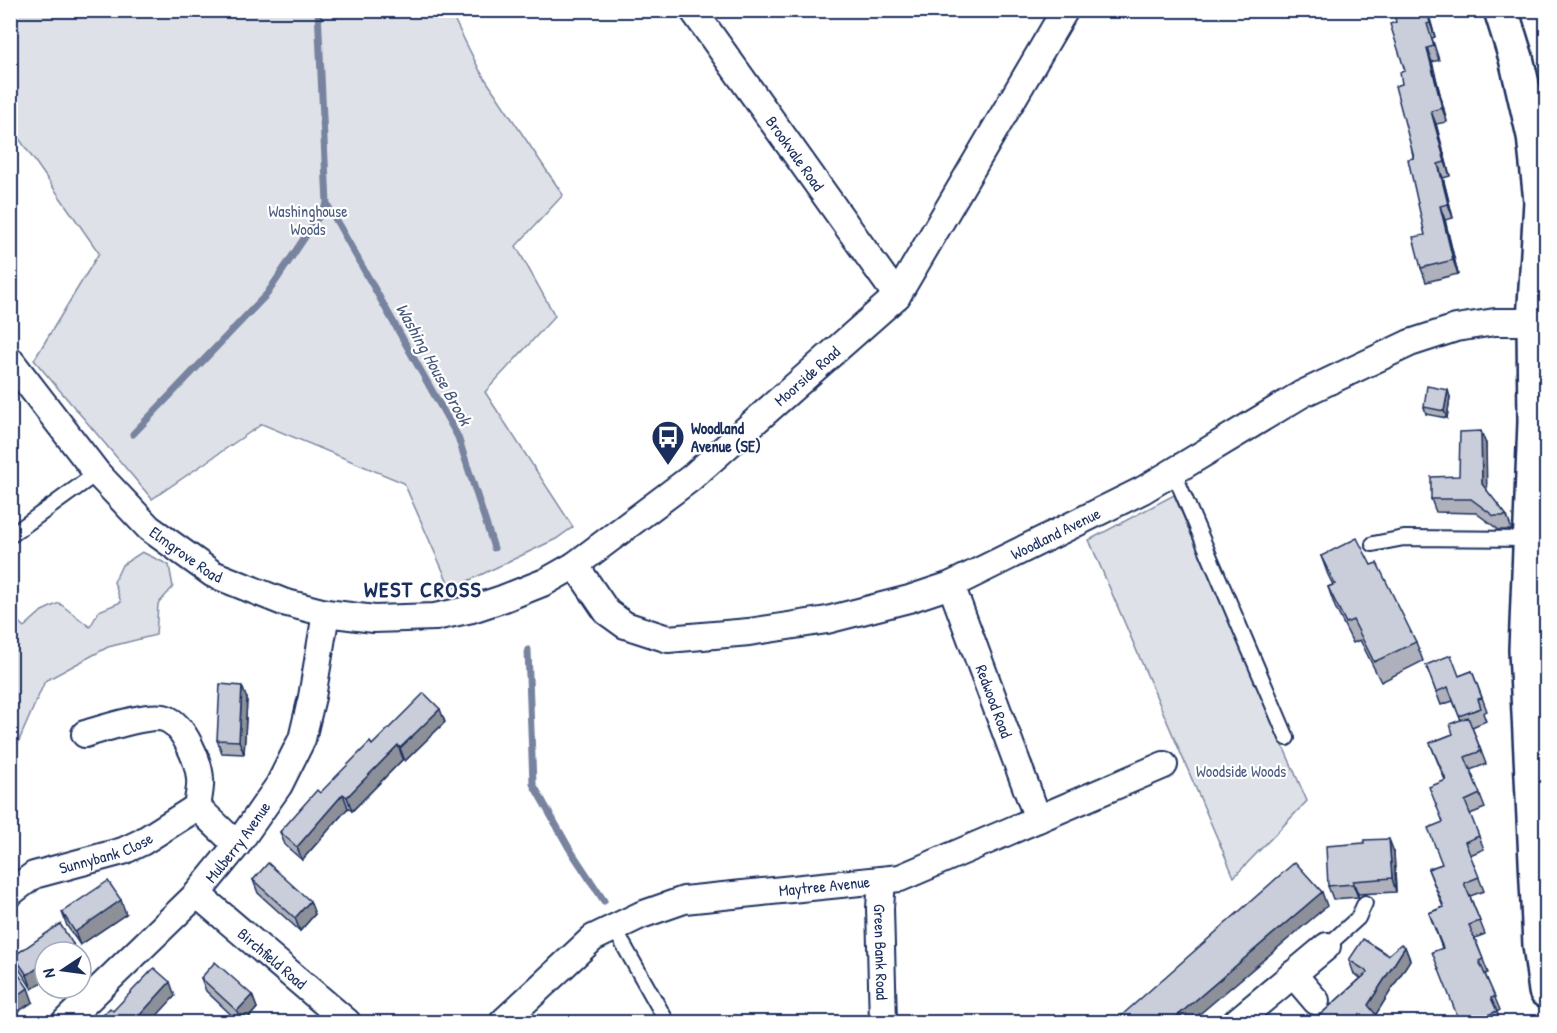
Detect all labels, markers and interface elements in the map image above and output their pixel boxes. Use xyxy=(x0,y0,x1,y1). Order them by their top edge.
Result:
street label: Brookvale Road xyxy=(761,111,829,195)
park label: Washinghouse Woods xyxy=(268,200,348,240)
water label: Washing House Brook xyxy=(390,298,479,431)
street label: Moorside Road xyxy=(769,341,844,411)
place label: Woodland Avenue (SE) xyxy=(691,417,761,457)
bus stop icon: Woodland Avenue (SE) xyxy=(650,419,686,466)
street label: Woodland Avenue xyxy=(1007,502,1105,565)
street label: Elmgrove Road xyxy=(145,521,226,588)
district label: WEST CROSS xyxy=(364,574,482,604)
street label: Redwood Road xyxy=(971,662,1018,741)
park label: Woodside Woods xyxy=(1196,760,1286,782)
street label: Mulberry Avenue xyxy=(200,796,276,887)
street label: Sunnybank Close xyxy=(56,827,157,879)
street label: Maytree Avenue xyxy=(778,870,872,901)
street label: Green Bank Road xyxy=(869,903,893,1000)
street label: Birchfield Road xyxy=(233,923,311,994)
north arrow xyxy=(33,940,93,1000)
text: N xyxy=(37,966,60,980)

